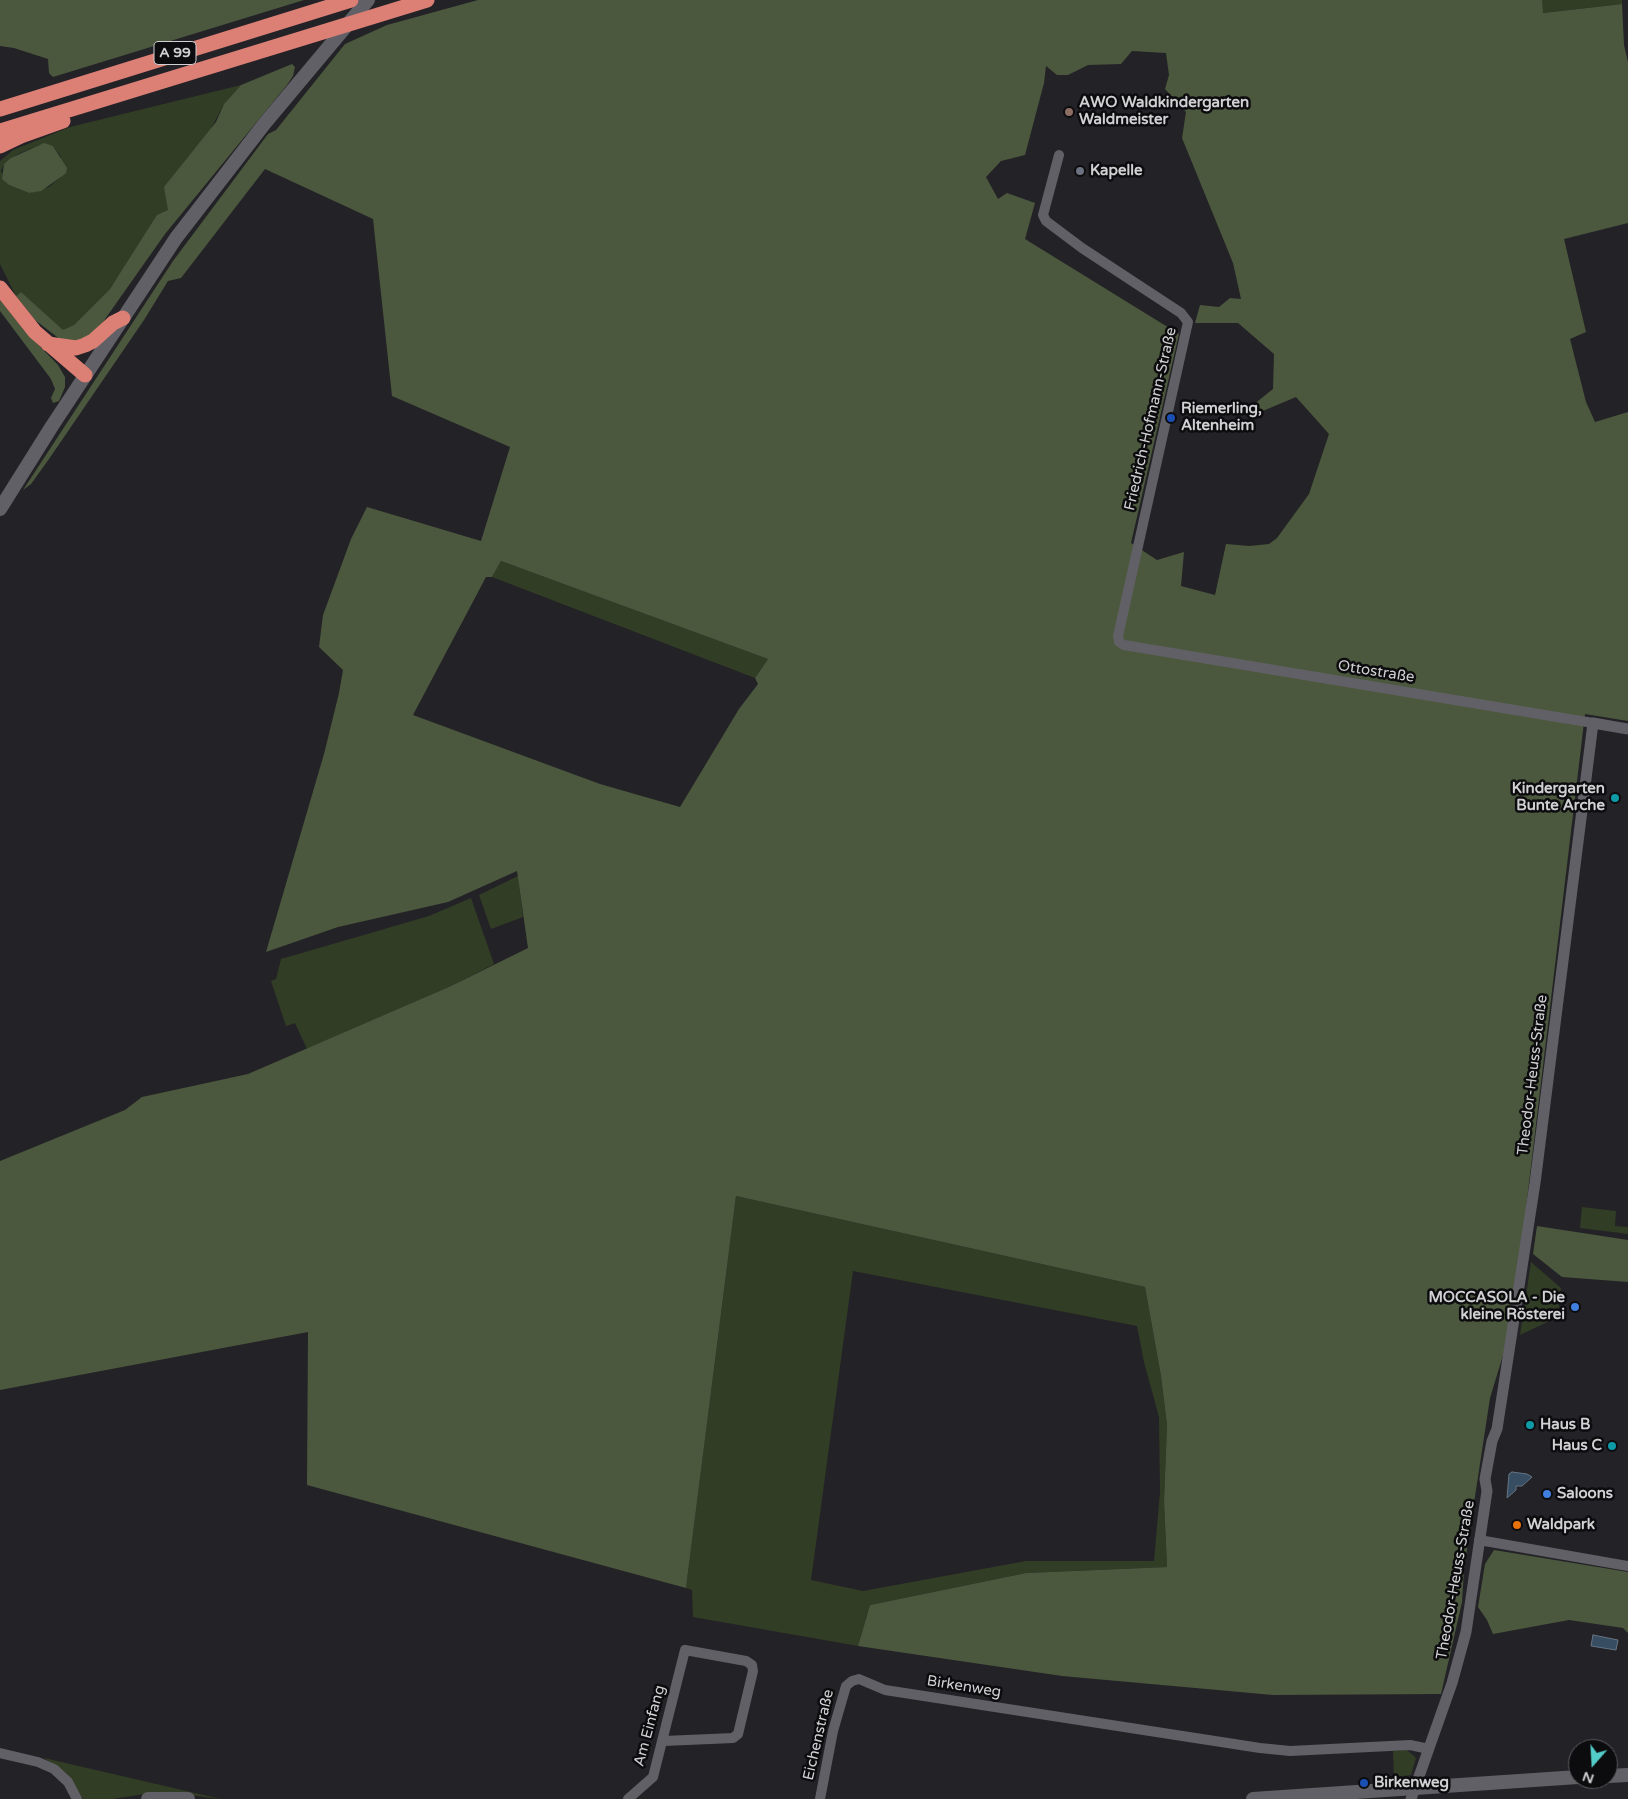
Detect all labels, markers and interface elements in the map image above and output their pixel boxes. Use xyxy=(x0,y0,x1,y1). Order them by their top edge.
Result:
road number: A 99 xyxy=(154,42,196,64)
place label: AWO Waldkindergarten Waldmeister xyxy=(1079,94,1249,129)
marker: AWO Waldkindergarten Waldmeister xyxy=(1063,106,1075,118)
place label: Kapelle xyxy=(1090,162,1142,180)
marker: Kapelle xyxy=(1074,165,1086,177)
street label: Friedrich-Hofmann-Straße xyxy=(1121,326,1181,512)
place label: Riemerling, Altenheim xyxy=(1181,400,1262,435)
marker: Riemerling, Altenheim xyxy=(1165,412,1177,424)
street label: Ottostraße xyxy=(1336,657,1416,687)
place label: Kindergarten Bunte Arche xyxy=(1512,780,1605,815)
marker: Kindergarten Bunte Arche xyxy=(1609,792,1621,804)
street label: Theodor-Heuss-Straße xyxy=(1514,994,1552,1156)
place label: MOCCASOLA - Die kleine Rösterei xyxy=(1428,1289,1565,1324)
marker: MOCCASOLA - Die kleine Rösterei xyxy=(1569,1301,1581,1313)
place label: Haus B xyxy=(1540,1416,1590,1434)
marker: Haus B xyxy=(1524,1419,1536,1431)
place label: Haus C xyxy=(1552,1437,1602,1455)
marker: Haus C xyxy=(1606,1440,1618,1452)
place label: Saloons xyxy=(1557,1485,1613,1503)
marker: Saloons xyxy=(1541,1488,1553,1500)
street label: Theodor-Heuss-Straße xyxy=(1433,1499,1479,1661)
place label: Waldpark xyxy=(1527,1516,1595,1534)
marker: Waldpark xyxy=(1511,1519,1523,1531)
street label: Birkenweg xyxy=(926,1672,1002,1702)
street label: Am Einfang xyxy=(630,1683,670,1769)
street label: Eichenstraße xyxy=(800,1688,838,1782)
north arrow xyxy=(1568,1739,1618,1789)
text: N xyxy=(1580,1768,1596,1788)
place label: Birkenweg xyxy=(1374,1774,1449,1792)
marker: Birkenweg xyxy=(1358,1777,1370,1789)

